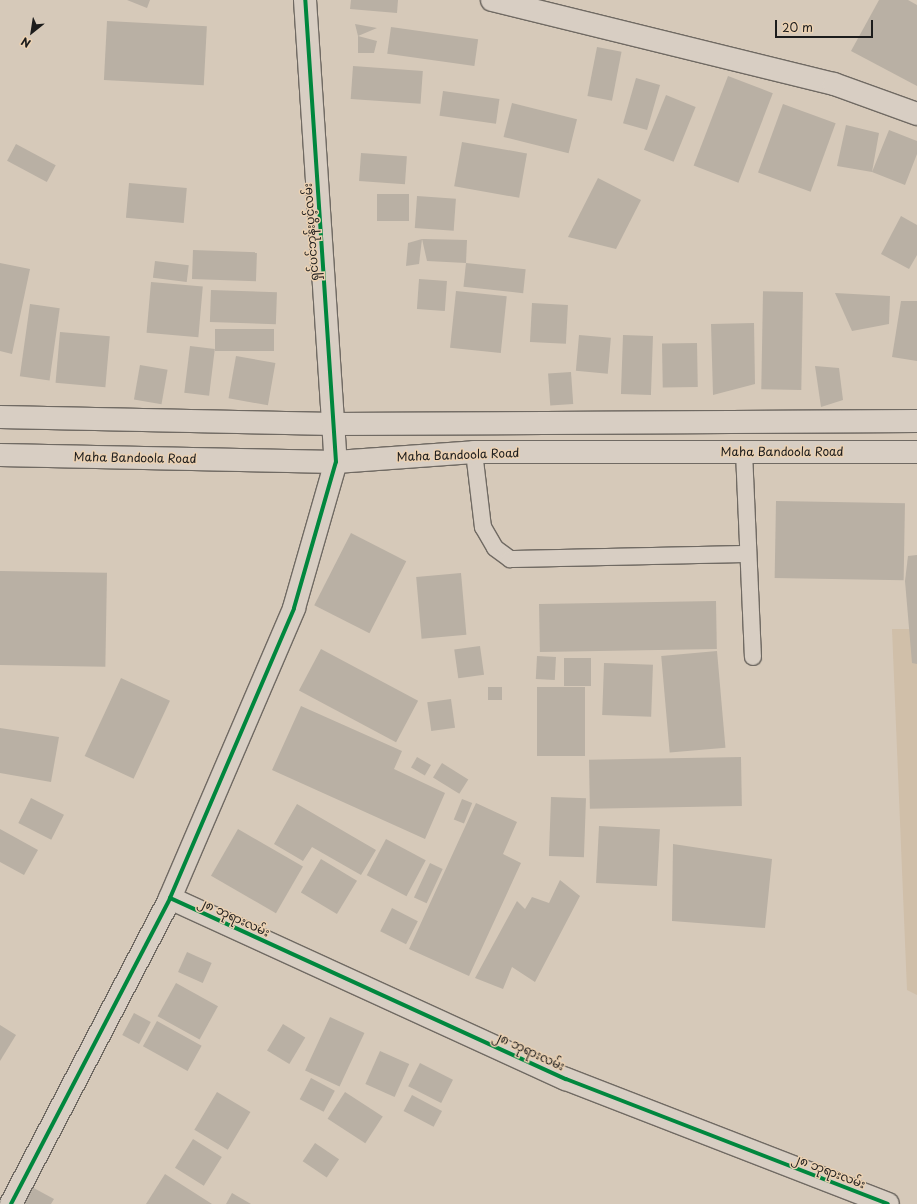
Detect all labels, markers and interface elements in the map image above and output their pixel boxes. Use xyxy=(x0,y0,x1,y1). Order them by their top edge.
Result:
north arrow xyxy=(12,12,52,52)
scale bar xyxy=(777,12,875,38)
text: 20 m xyxy=(782,18,813,36)
text: N xyxy=(18,33,34,52)
street label: ရှင်ပင်ဘုန်းပွင့်လမ်း xyxy=(300,183,322,281)
street label: Maha Bandoola Road xyxy=(720,445,844,459)
street label: Maha Bandoola Road xyxy=(396,446,520,464)
street label: Maha Bandoola Road xyxy=(73,450,197,466)
street label: ၂၈ ဘုရားလမ်း xyxy=(196,894,272,940)
street label: ၂၈ ဘုရားလမ်း xyxy=(491,1028,567,1074)
street label: ၂၈ ဘုရားလမ်း xyxy=(790,1150,868,1192)

